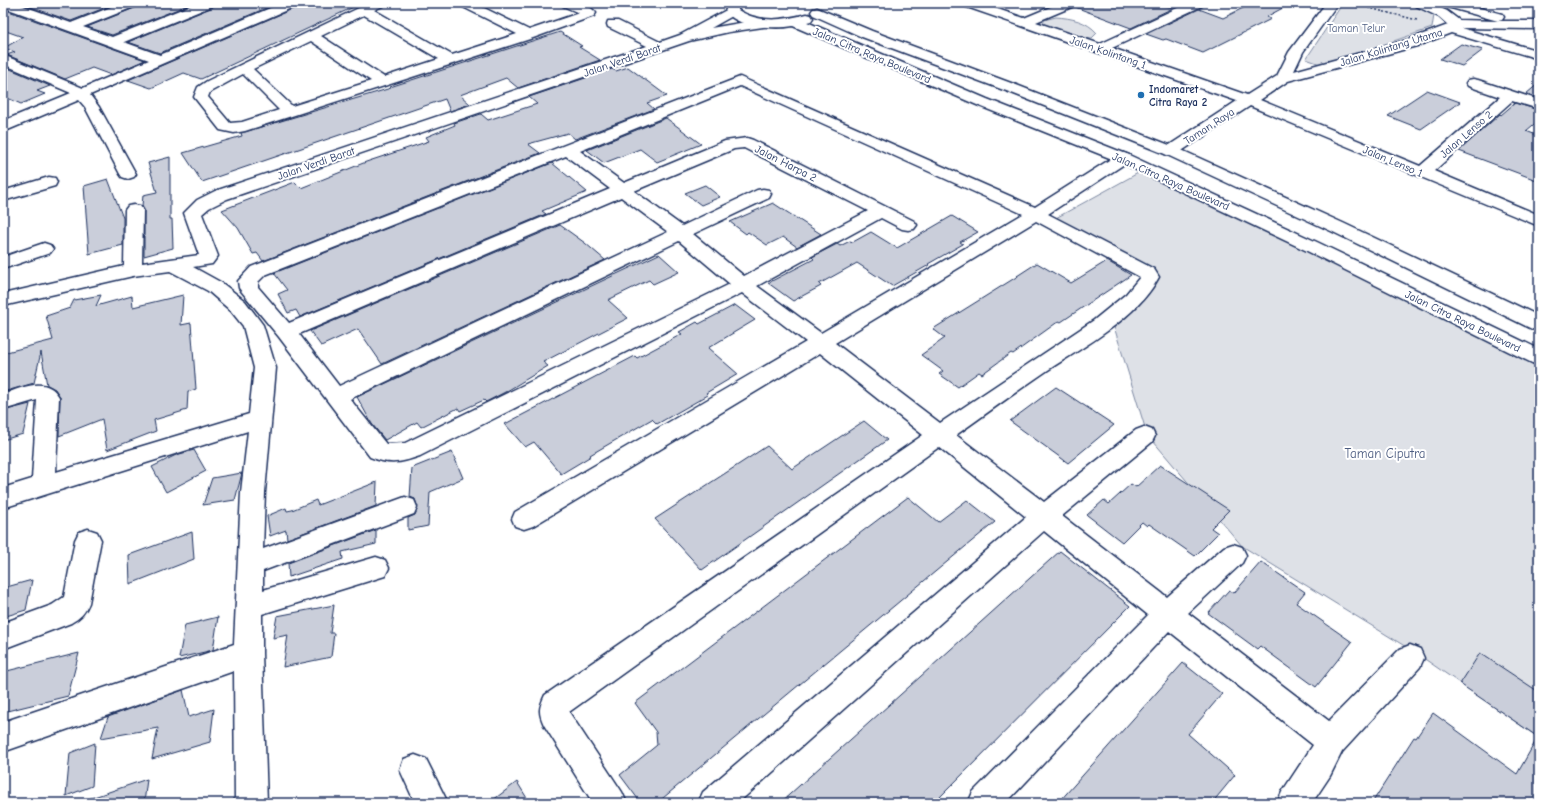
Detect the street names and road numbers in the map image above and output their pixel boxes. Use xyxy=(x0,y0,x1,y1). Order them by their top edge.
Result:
street label: Jalan Citra Raya Boulevard xyxy=(811,25,933,86)
street label: Jalan Kolintang Utama xyxy=(1338,26,1444,69)
street label: Jalan Kolintang 1 xyxy=(1068,33,1148,72)
street label: Jalan Verdi Barat xyxy=(582,41,663,80)
street label: Taman Raya xyxy=(1182,105,1237,148)
street label: Jalan Lenso 2 xyxy=(1437,108,1495,161)
street label: Jalan Harpa 2 xyxy=(753,142,819,185)
street label: Jalan Lenso 1 xyxy=(1361,143,1425,180)
street label: Jalan Verdi Barat xyxy=(276,144,357,183)
street label: Jalan Citra Raya Boulevard xyxy=(1110,150,1231,213)
street label: Jalan Citra Raya Boulevard xyxy=(1403,288,1523,355)

